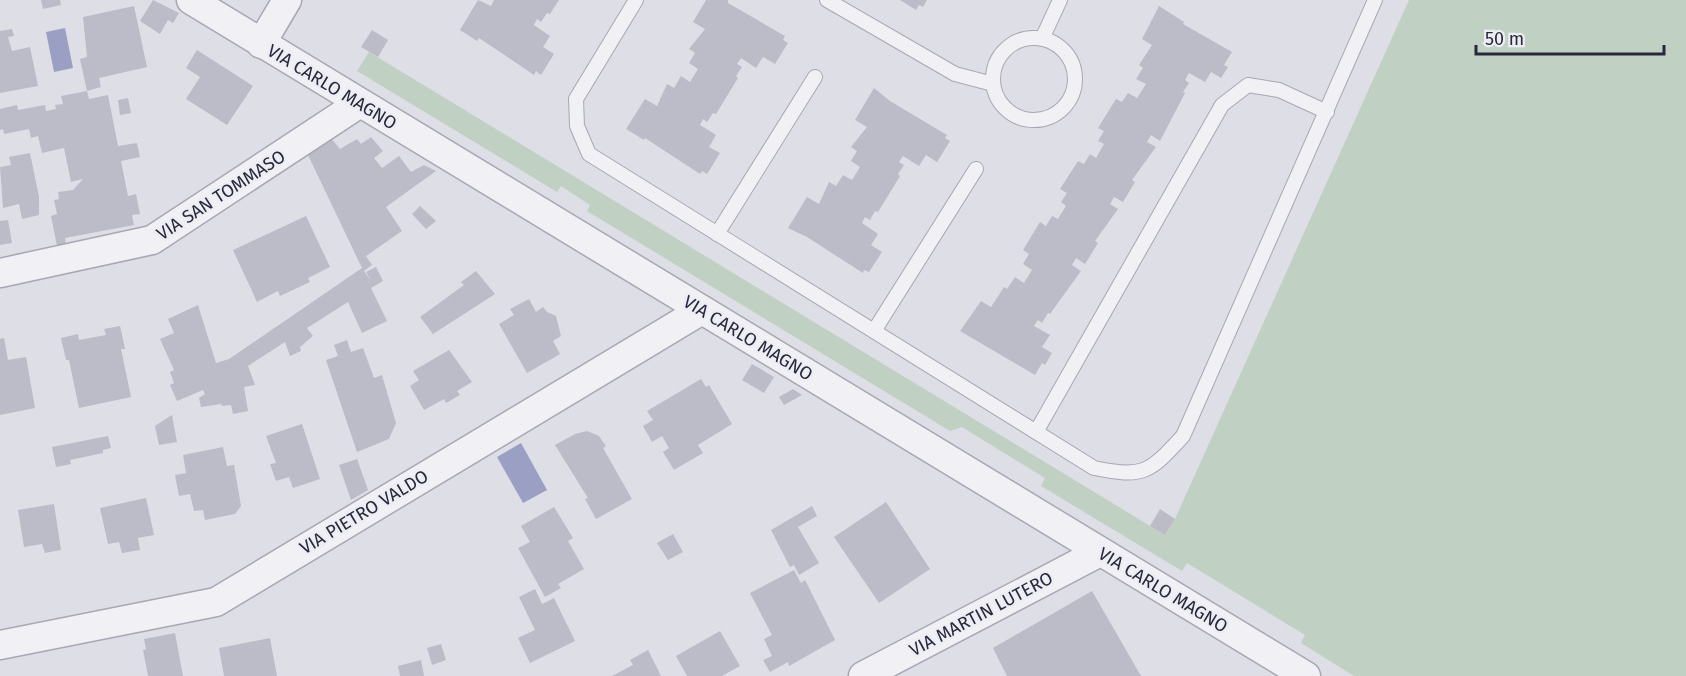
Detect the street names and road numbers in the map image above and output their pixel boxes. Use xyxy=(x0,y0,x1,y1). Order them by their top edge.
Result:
street label: VIA CARLO MAGNO xyxy=(263,40,401,134)
street label: VIA SAN TOMMASO xyxy=(152,145,290,245)
street label: VIA CARLO MAGNO xyxy=(679,291,817,385)
street label: VIA PIETRO VALDO xyxy=(296,465,432,559)
street label: VIA CARLO MAGNO xyxy=(1094,543,1232,637)
street label: VIA MARTIN LUTERO xyxy=(905,567,1057,661)

